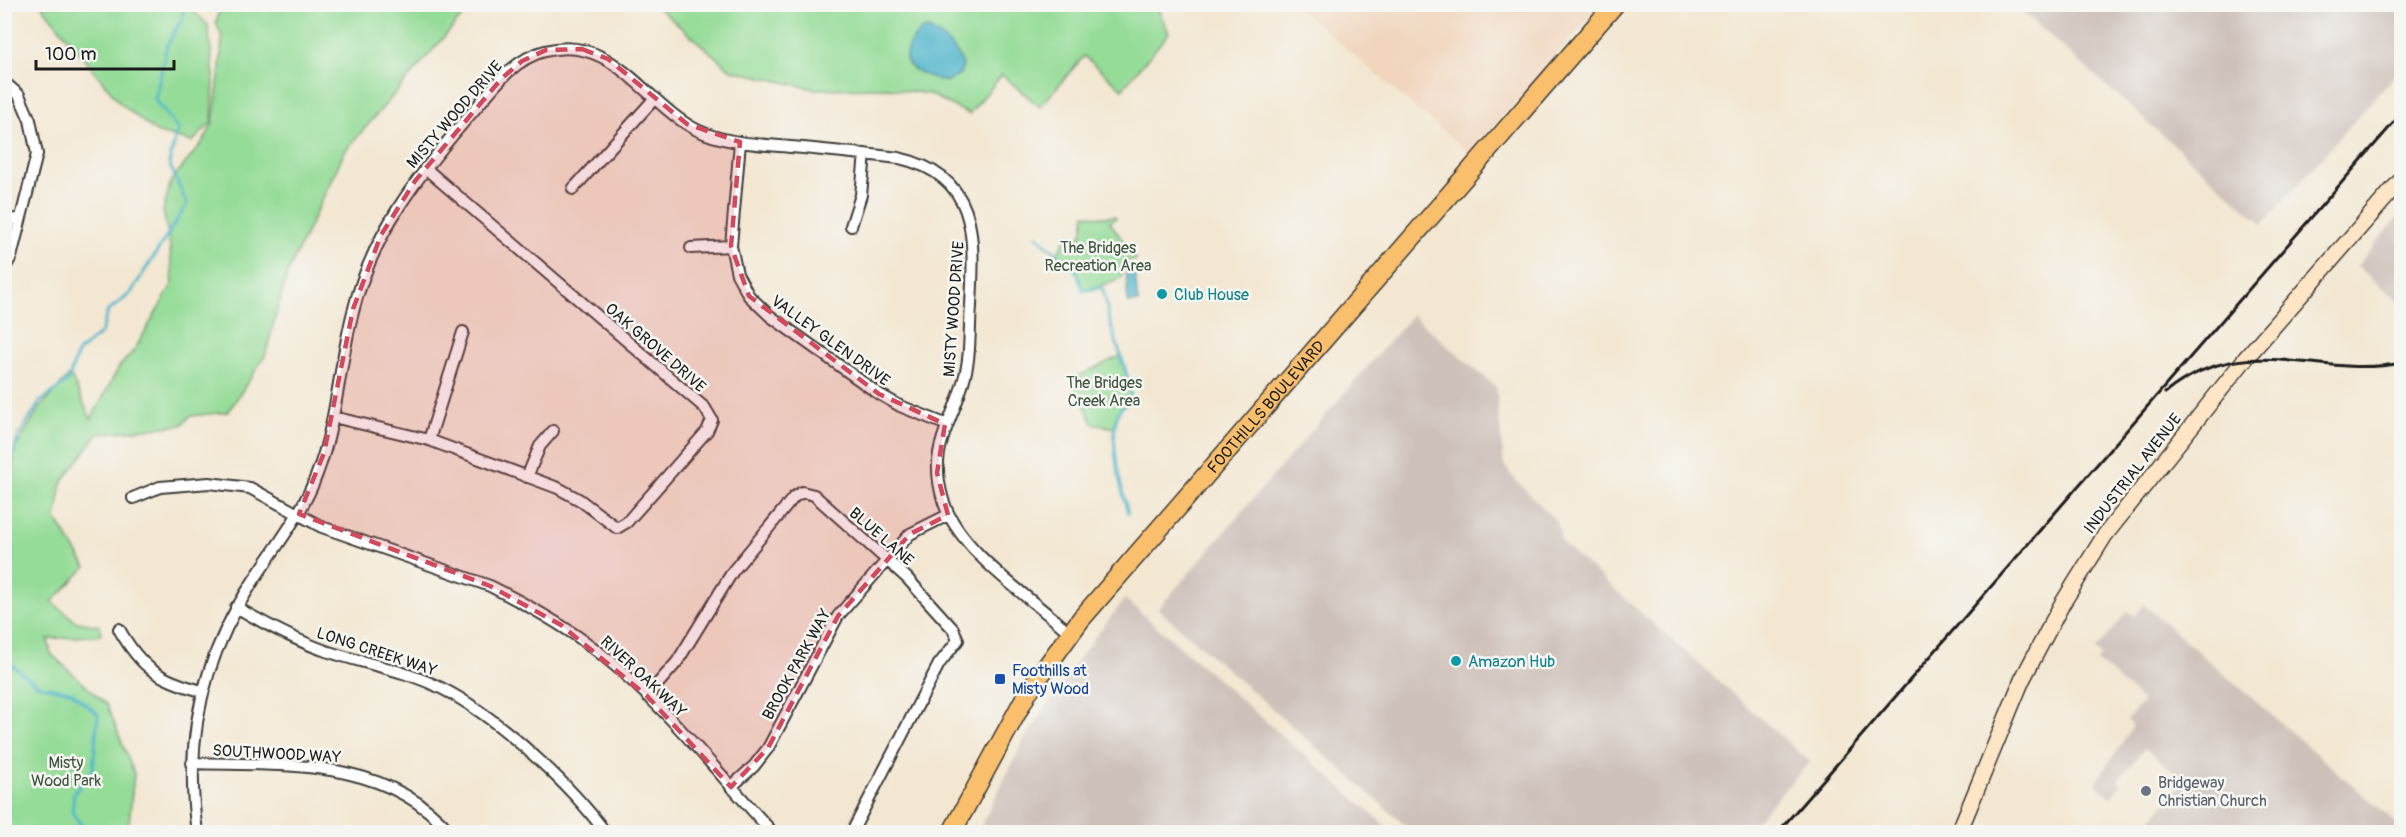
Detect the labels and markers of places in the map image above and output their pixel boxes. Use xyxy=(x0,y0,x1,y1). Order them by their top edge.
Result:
place label: Club House xyxy=(1174,285,1249,305)
marker: Club House xyxy=(1155,287,1169,301)
place label: Amazon Hub xyxy=(1468,652,1555,672)
marker: Amazon Hub xyxy=(1449,654,1463,668)
place label: Foothills at Misty Wood xyxy=(1012,661,1089,699)
marker: Foothills at Misty Wood xyxy=(993,672,1007,686)
place label: Bridgeway Christian Church xyxy=(2158,773,2267,811)
marker: Bridgeway Christian Church xyxy=(2139,784,2153,798)

